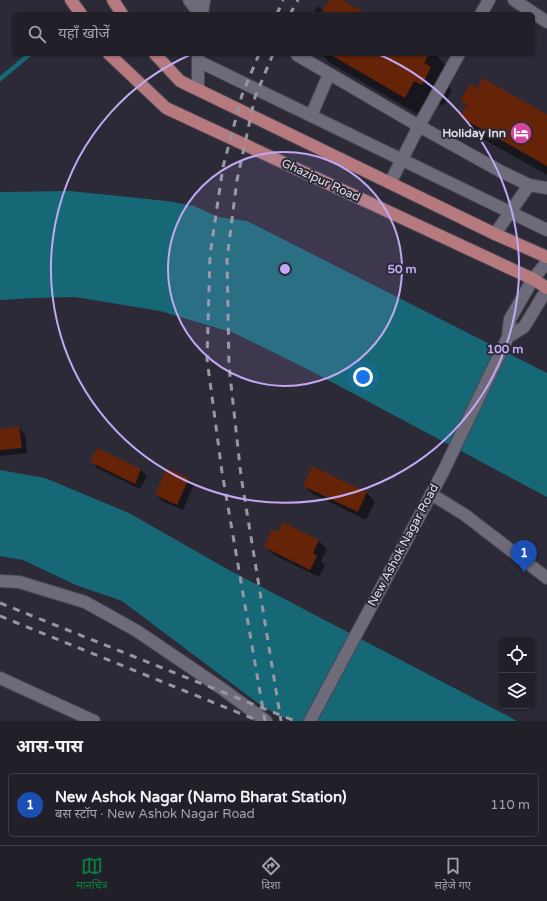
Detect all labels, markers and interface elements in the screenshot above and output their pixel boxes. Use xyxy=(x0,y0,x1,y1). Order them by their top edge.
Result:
search box xyxy=(12,12,535,56)
icon: search xyxy=(26,23,48,45)
text: यहाँ खोजें xyxy=(58,24,110,42)
hotel icon: Holiday Inn xyxy=(508,120,534,146)
place label: Holiday Inn xyxy=(442,126,506,141)
street label: Ghazipur Road xyxy=(280,156,362,204)
centre of rings xyxy=(278,262,292,276)
text: 50 m xyxy=(387,262,417,276)
text: 100 m xyxy=(487,342,523,356)
your location xyxy=(353,367,373,387)
street label: New Ashok Nagar Road xyxy=(365,482,441,608)
pin: 1 xyxy=(511,540,537,573)
map controls xyxy=(499,637,535,709)
button: locate xyxy=(499,637,535,673)
button: layers xyxy=(499,673,535,709)
text: आस-पास xyxy=(16,736,83,757)
text: New Ashok Nagar (Namo Bharat Station) xyxy=(55,788,346,806)
text: 1 xyxy=(26,797,34,813)
text: 110 m xyxy=(490,797,530,813)
text: बस स्टॉप · New Ashok Nagar Road xyxy=(55,806,255,822)
tab: मानचित्र xyxy=(76,855,108,893)
tab: दिशा xyxy=(260,855,282,893)
tab: सहेजे गए xyxy=(434,855,471,893)

